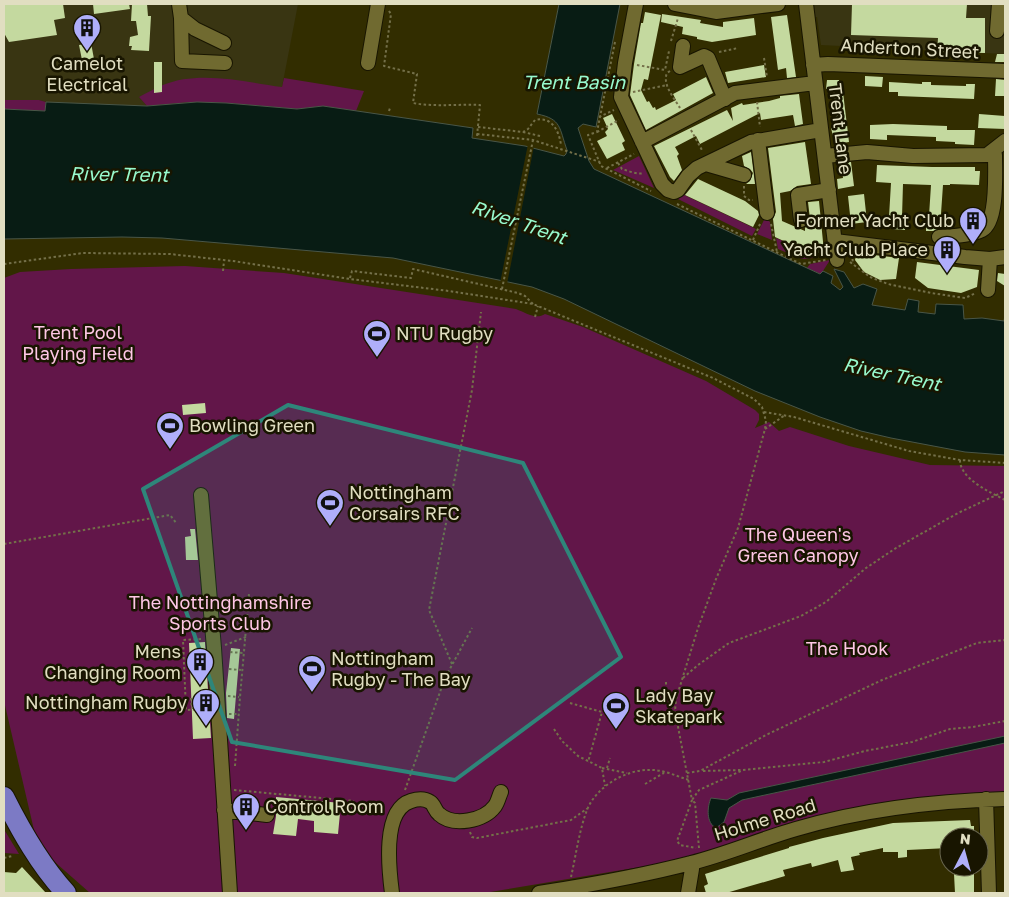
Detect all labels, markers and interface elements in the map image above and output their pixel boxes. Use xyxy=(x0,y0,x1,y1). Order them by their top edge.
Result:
building icon: Camelot Electrical xyxy=(72,13,102,52)
street label: Anderton Street xyxy=(840,33,980,63)
place label: Camelot Electrical xyxy=(46,52,128,95)
water label: Trent Basin xyxy=(523,70,627,93)
street label: Trent Lane xyxy=(824,82,857,176)
water label: River Trent xyxy=(69,161,171,186)
water label: River Trent xyxy=(469,195,572,249)
building icon: Former Yacht Club xyxy=(958,206,988,245)
place label: Former Yacht Club xyxy=(795,209,954,231)
building icon: Yacht Club Place xyxy=(932,235,962,274)
place label: Yacht Club Place xyxy=(783,238,928,260)
sports icon: NTU Rugby xyxy=(362,319,392,358)
park label: Trent Pool Playing Field xyxy=(22,321,134,364)
place label: NTU Rugby xyxy=(396,322,493,344)
water label: River Trent xyxy=(841,352,945,396)
sports icon: Bowling Green xyxy=(155,411,185,450)
place label: Bowling Green xyxy=(189,414,315,436)
place label: Nottingham Corsairs RFC xyxy=(349,481,460,524)
sports icon: Nottingham Corsairs RFC xyxy=(315,488,345,527)
park label: The Queen's Green Canopy xyxy=(737,523,859,566)
park label: The Nottinghamshire Sports Club xyxy=(129,591,311,634)
park label: The Hook xyxy=(806,637,888,659)
place label: Mens Changing Room xyxy=(44,640,181,683)
building icon: Mens Changing Room xyxy=(185,647,215,686)
place label: Nottingham Rugby - The Bay xyxy=(331,647,471,690)
sports icon: Nottingham Rugby - The Bay xyxy=(297,654,327,693)
place label: Lady Bay Skatepark xyxy=(635,684,723,727)
building icon: Nottingham Rugby xyxy=(191,688,221,727)
place label: Nottingham Rugby xyxy=(25,691,187,713)
sports icon: Lady Bay Skatepark xyxy=(601,691,631,730)
building icon: Control Room xyxy=(231,792,261,831)
street label: Holme Road xyxy=(711,793,818,845)
place label: Control Room xyxy=(265,795,384,817)
north arrow xyxy=(939,827,989,877)
text: N xyxy=(959,830,972,848)

